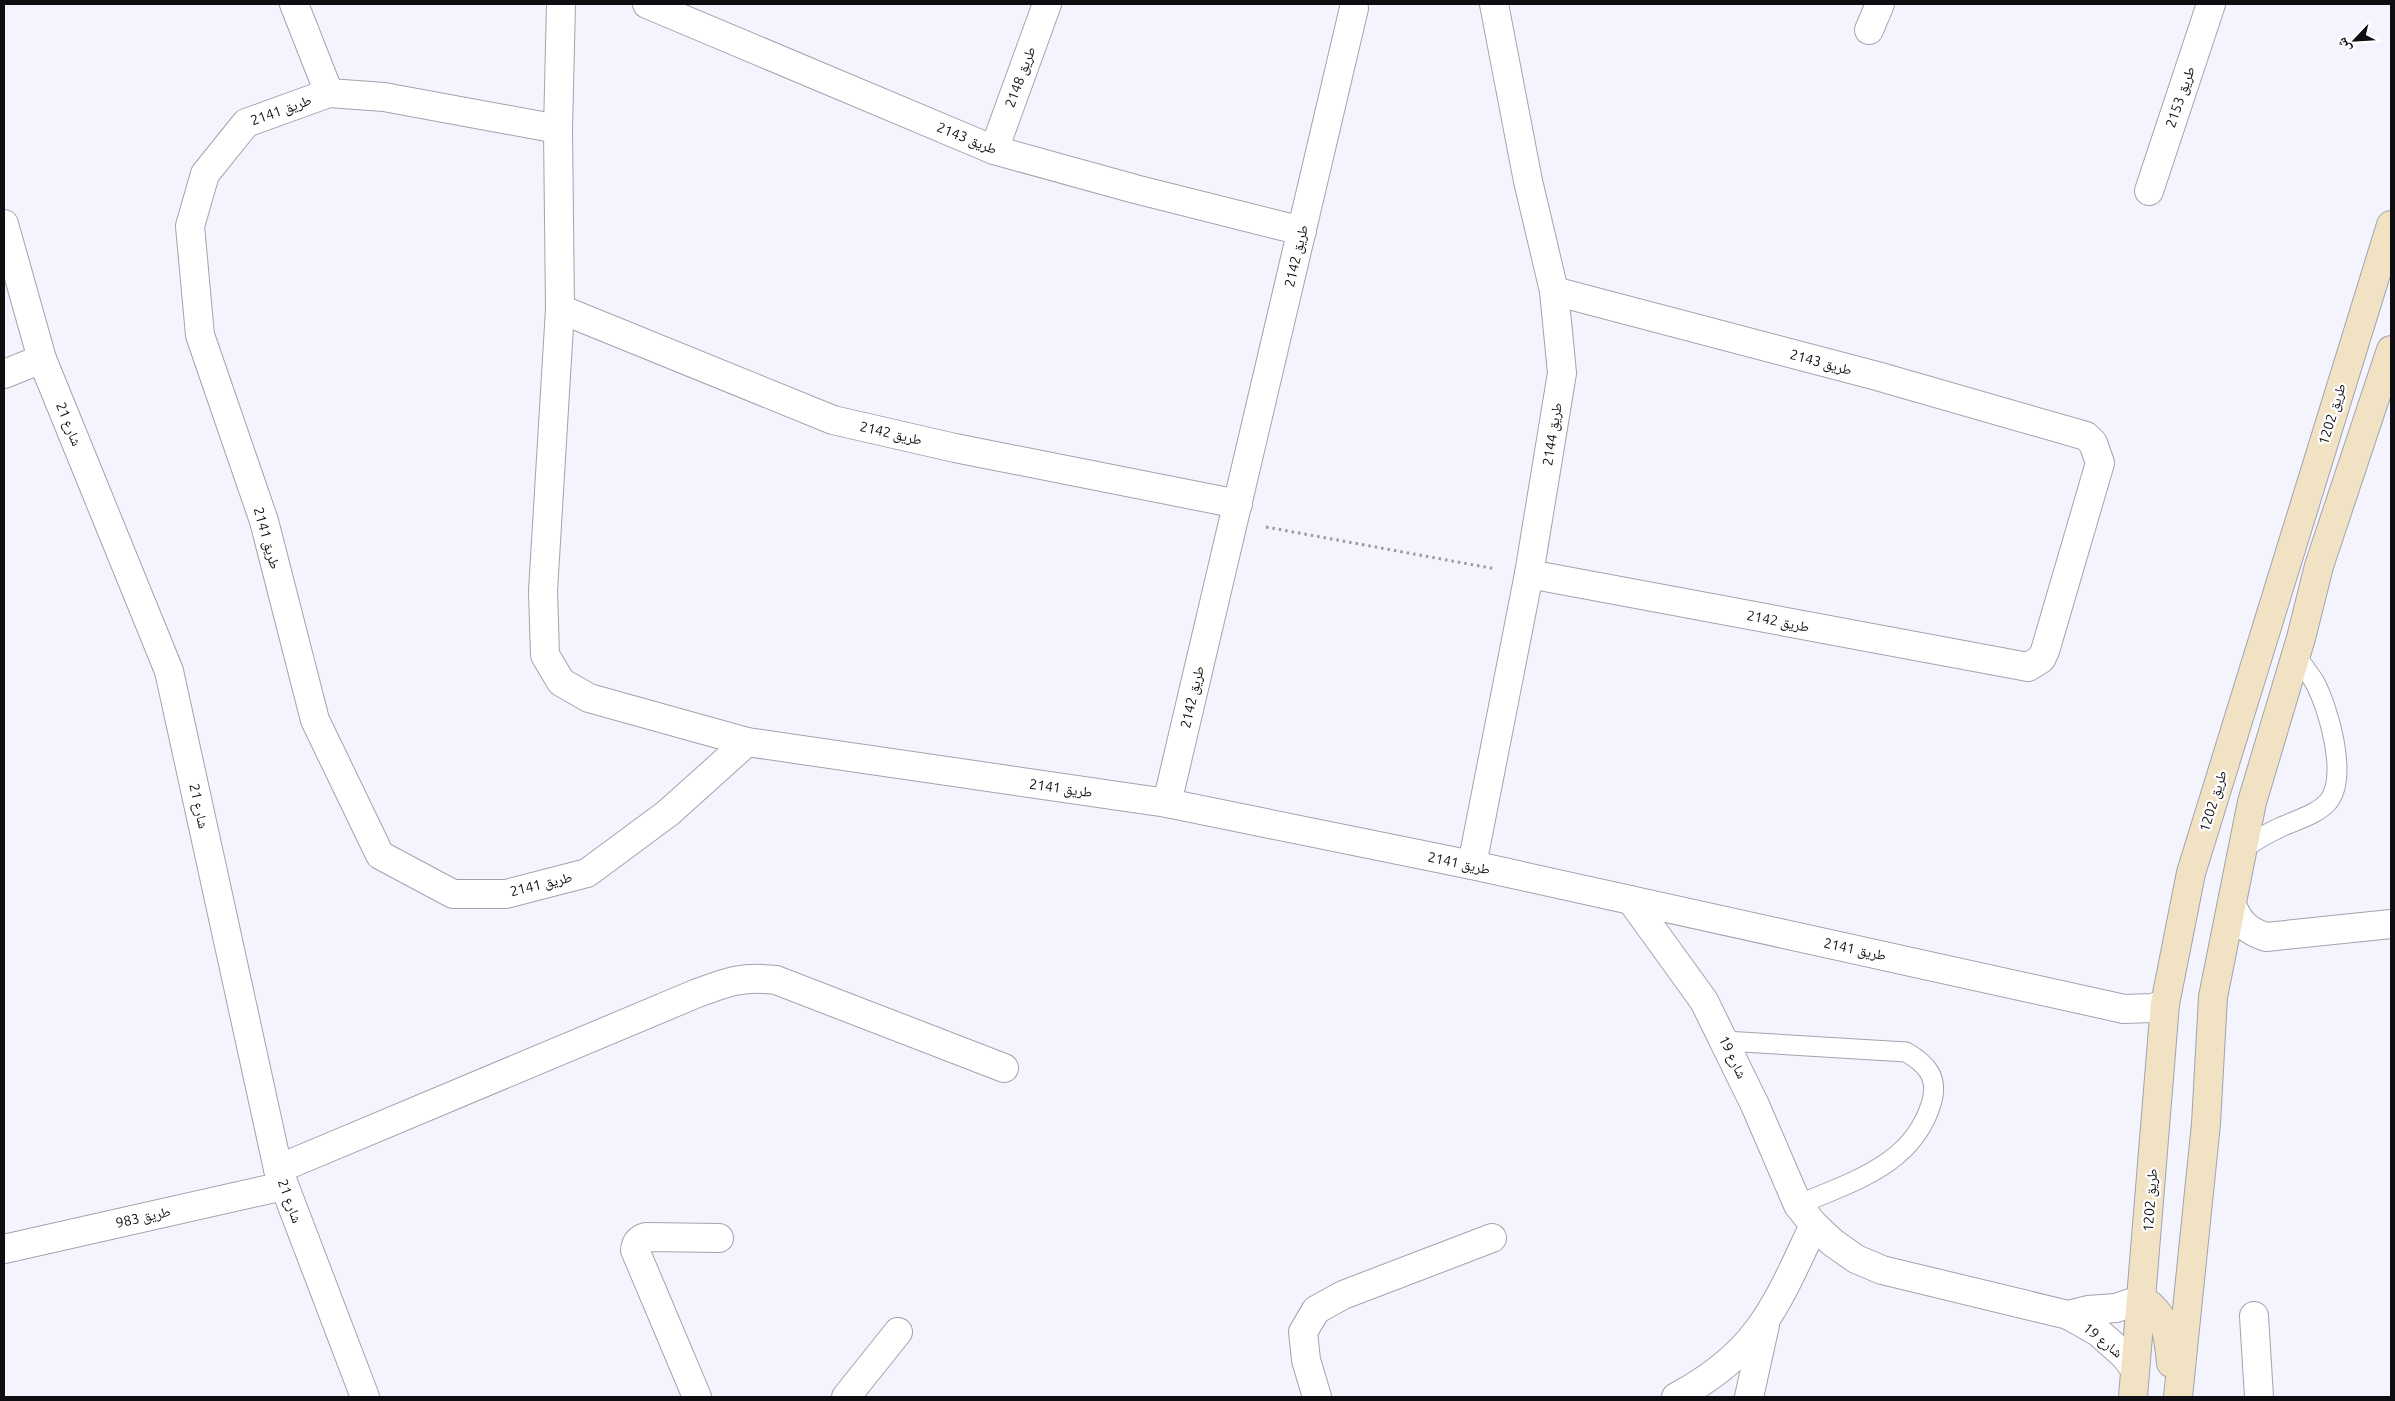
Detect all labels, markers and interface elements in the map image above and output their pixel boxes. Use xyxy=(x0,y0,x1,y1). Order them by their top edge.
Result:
north arrow xyxy=(2330,15,2380,65)
text: ش xyxy=(2333,35,2355,56)
street label: طريق 2148 xyxy=(1002,44,1040,110)
street label: طريق 2153 xyxy=(2162,64,2200,130)
street label: طريق 2141 xyxy=(248,92,314,130)
street label: طريق 2143 xyxy=(934,119,999,159)
street label: طريق 2142 xyxy=(1281,223,1313,289)
street label: طريق 2143 xyxy=(1788,346,1854,380)
street label: طريق 1202 xyxy=(2315,381,2351,447)
street label: شارع 21 xyxy=(51,400,85,449)
street label: طريق 2144 xyxy=(1539,401,1567,467)
street label: طريق 2142 xyxy=(858,418,924,450)
street label: طريق 2141 xyxy=(249,505,283,571)
street label: طريق 2142 xyxy=(1745,607,1811,637)
street label: طريق 2142 xyxy=(1177,664,1209,730)
street label: طريق 1202 xyxy=(2196,768,2232,834)
street label: طريق 2141 xyxy=(1028,776,1094,802)
street label: شارع 21 xyxy=(184,782,212,830)
street label: طريق 2141 xyxy=(1426,849,1492,879)
street label: طريق 2141 xyxy=(508,869,574,901)
street label: طريق 2141 xyxy=(1822,935,1888,965)
street label: شارع 19 xyxy=(1714,1033,1750,1082)
street label: طريق 1202 xyxy=(2140,1168,2162,1232)
street label: شارع 21 xyxy=(273,1177,305,1226)
street label: طريق 983 xyxy=(114,1203,172,1233)
street label: شارع 19 xyxy=(2079,1319,2126,1362)

